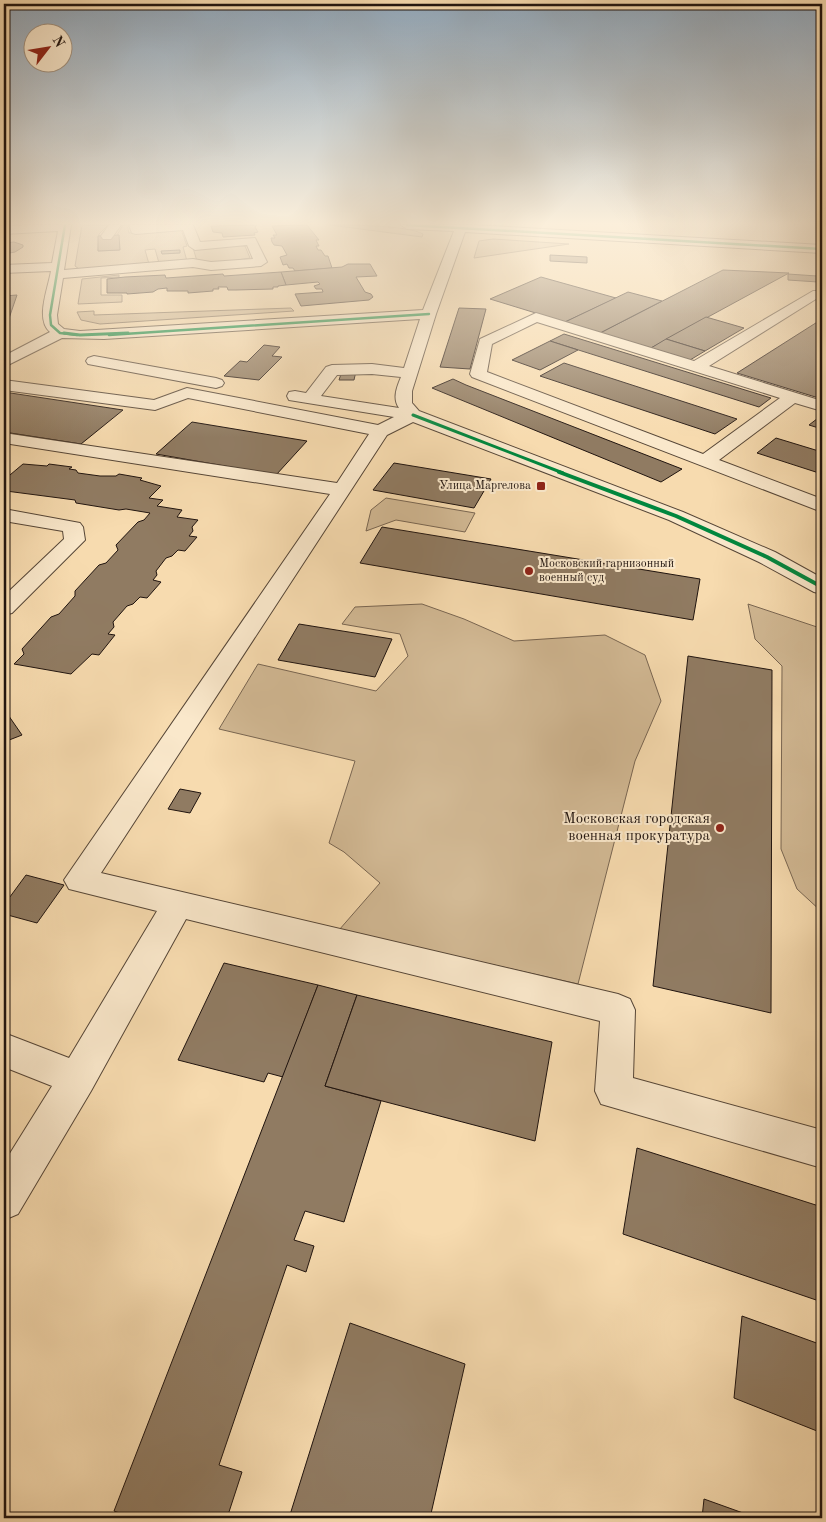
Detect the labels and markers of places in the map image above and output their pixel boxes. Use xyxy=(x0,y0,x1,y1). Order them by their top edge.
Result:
place label: Улица Маргелова xyxy=(439,480,531,492)
marker: Улица Маргелова xyxy=(535,480,547,492)
place label: Московский гарнизонный военный суд xyxy=(539,558,674,584)
marker: Московский гарнизонный военный суд xyxy=(523,565,535,577)
place label: Московская городская военная прокуратура xyxy=(563,812,711,844)
marker: Московская городская военная прокуратура xyxy=(714,822,726,834)

